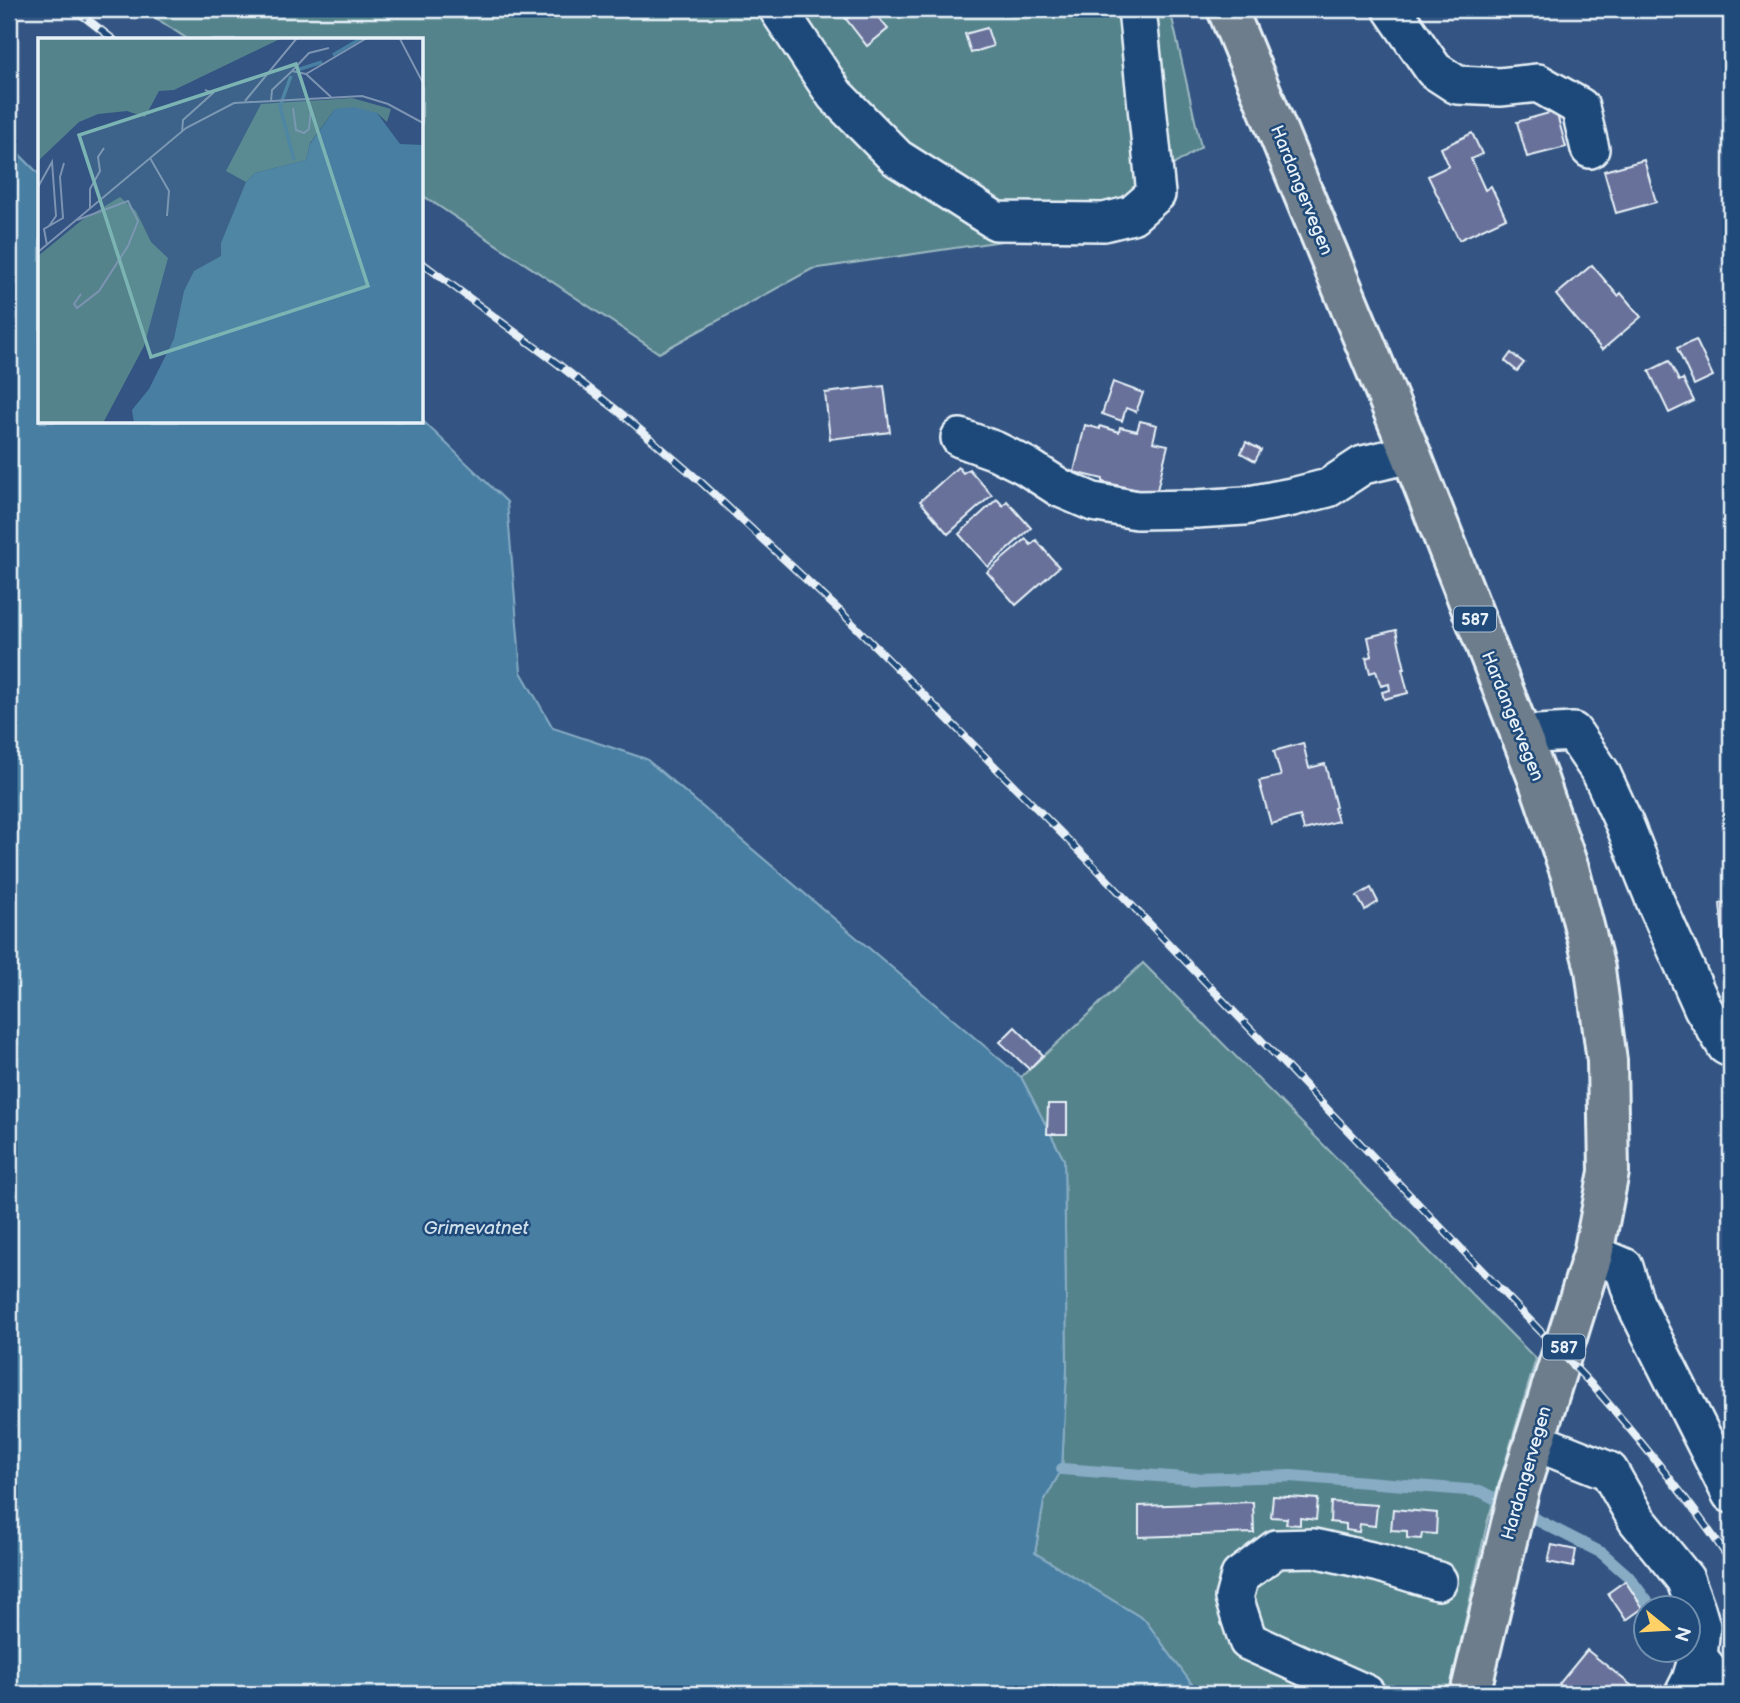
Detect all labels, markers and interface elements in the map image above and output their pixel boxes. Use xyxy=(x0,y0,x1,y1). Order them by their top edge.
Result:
inset map xyxy=(38,38,424,424)
street label: Hardangervegen xyxy=(1266,122,1337,258)
road number: 587 xyxy=(1454,606,1496,632)
street label: Hardangervegen xyxy=(1477,648,1548,784)
water label: Grimevatnet xyxy=(424,1217,530,1240)
road number: 587 xyxy=(1543,1334,1585,1359)
street label: Hardangervegen xyxy=(1497,1404,1556,1542)
north arrow xyxy=(1632,1594,1702,1664)
text: N xyxy=(1669,1623,1695,1644)

